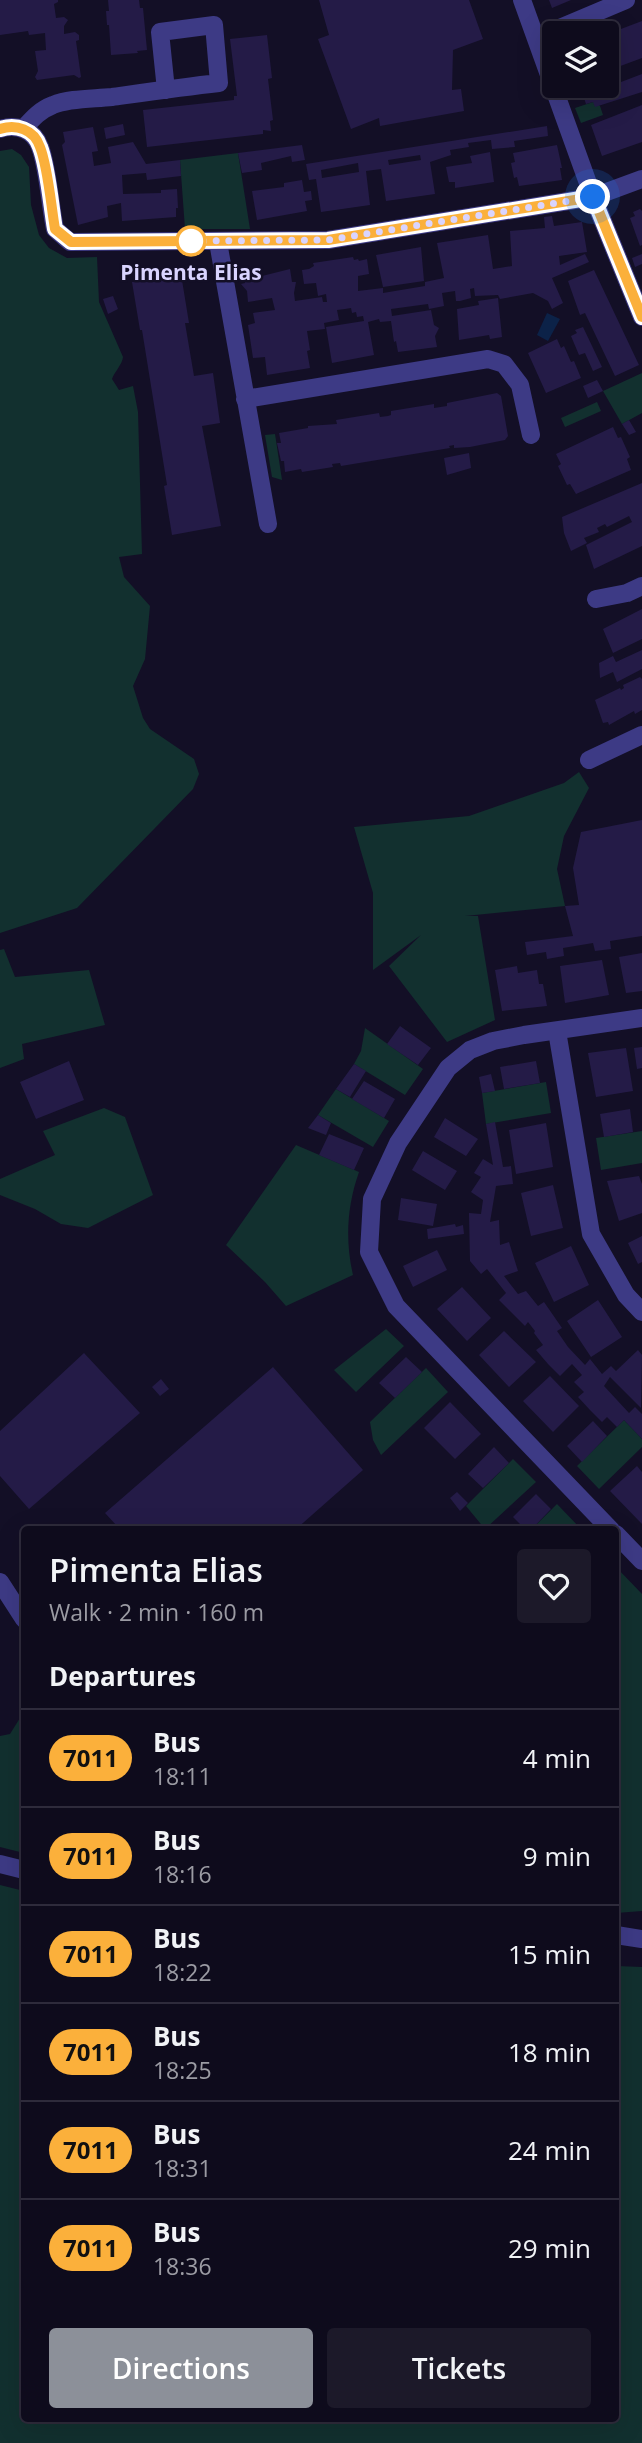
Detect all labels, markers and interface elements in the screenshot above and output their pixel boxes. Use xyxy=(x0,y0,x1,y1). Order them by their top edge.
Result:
map controls xyxy=(542,21,619,98)
button: layers xyxy=(542,21,619,98)
your location xyxy=(575,179,610,214)
marker: Pimenta Elias xyxy=(176,226,206,256)
place label: Pimenta Elias xyxy=(120,258,262,286)
text: Pimenta Elias xyxy=(49,1547,263,1592)
button: heart xyxy=(517,1549,591,1623)
text: Walk · 2 min · 160 m xyxy=(49,1596,264,1628)
text: Departures xyxy=(49,1658,196,1694)
text: Bus xyxy=(153,1724,200,1760)
text: 4 min xyxy=(523,1740,591,1776)
text: 7011 xyxy=(63,1741,118,1774)
text: 18:11 xyxy=(153,1760,212,1792)
text: Bus xyxy=(153,1822,200,1858)
text: 9 min xyxy=(523,1838,591,1874)
text: 7011 xyxy=(63,1839,118,1872)
text: 18:16 xyxy=(153,1858,212,1890)
text: Bus xyxy=(153,1920,200,1956)
text: 15 min xyxy=(508,1936,591,1972)
text: 7011 xyxy=(63,1937,118,1970)
text: 18:22 xyxy=(153,1956,212,1988)
text: Bus xyxy=(153,2018,200,2054)
text: 18 min xyxy=(508,2034,591,2070)
text: 7011 xyxy=(63,2035,118,2068)
text: 18:25 xyxy=(153,2054,212,2086)
text: Bus xyxy=(153,2116,200,2152)
text: 24 min xyxy=(508,2132,591,2168)
text: 7011 xyxy=(63,2133,118,2166)
text: 18:31 xyxy=(153,2152,212,2184)
text: Bus xyxy=(153,2214,200,2250)
text: 29 min xyxy=(508,2230,591,2266)
text: 7011 xyxy=(63,2231,118,2264)
text: 18:36 xyxy=(153,2250,212,2282)
button: Directions xyxy=(49,2328,313,2408)
button: Tickets xyxy=(327,2328,591,2408)

